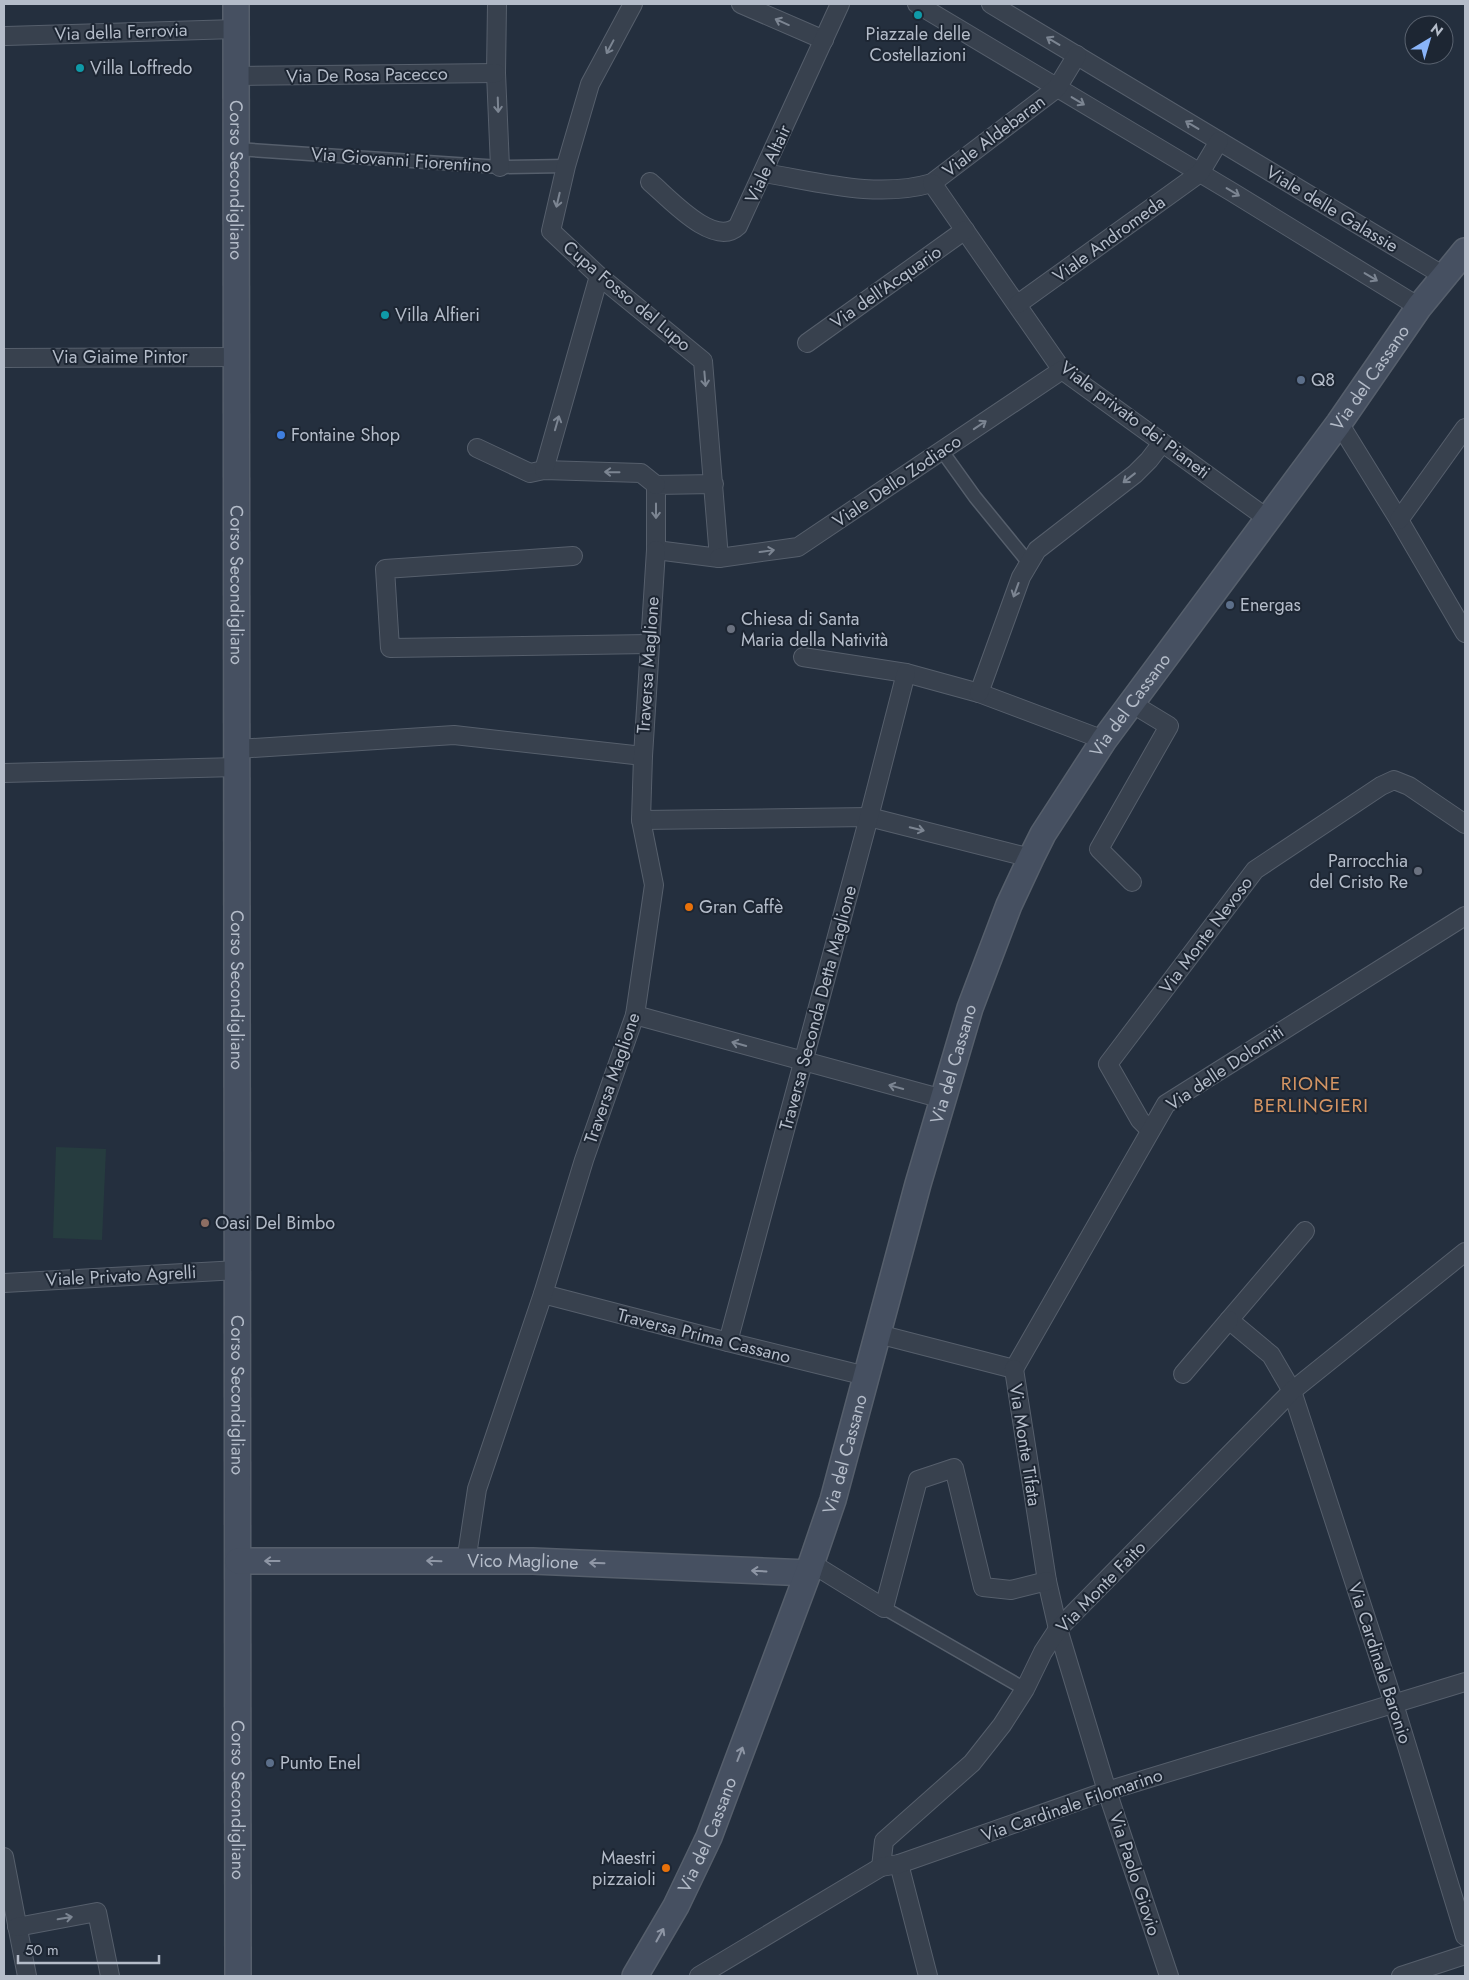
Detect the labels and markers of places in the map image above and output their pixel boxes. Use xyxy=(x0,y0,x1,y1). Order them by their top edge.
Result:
marker: Piazzale delle Costellazioni xyxy=(912,9,924,21)
place label: Piazzale delle Costellazioni xyxy=(866,21,970,68)
place label: Villa Loffredo xyxy=(90,55,193,81)
marker: Villa Loffredo xyxy=(74,62,86,74)
place label: Villa Alfieri xyxy=(395,302,480,328)
marker: Villa Alfieri xyxy=(379,309,391,321)
place label: Q8 xyxy=(1311,367,1335,393)
marker: Q8 xyxy=(1295,374,1307,386)
place label: Fontaine Shop xyxy=(291,422,400,448)
marker: Fontaine Shop xyxy=(275,429,287,441)
place label: Energas xyxy=(1240,592,1301,618)
marker: Energas xyxy=(1224,599,1236,611)
place label: Chiesa di Santa Maria della Natività xyxy=(741,606,888,653)
marker: Chiesa di Santa Maria della Natività xyxy=(725,623,737,635)
place label: Parrocchia del Cristo Re xyxy=(1310,848,1408,895)
marker: Parrocchia del Cristo Re xyxy=(1412,865,1424,877)
place label: Gran Caffè xyxy=(699,894,783,920)
marker: Gran Caffè xyxy=(683,901,695,913)
place label: Oasi Del Bimbo xyxy=(215,1210,335,1236)
marker: Oasi Del Bimbo xyxy=(199,1217,211,1229)
place label: Punto Enel xyxy=(280,1750,361,1776)
marker: Punto Enel xyxy=(264,1757,276,1769)
place label: Maestri pizzaioli xyxy=(592,1845,656,1892)
marker: Maestri pizzaioli xyxy=(660,1862,672,1874)

